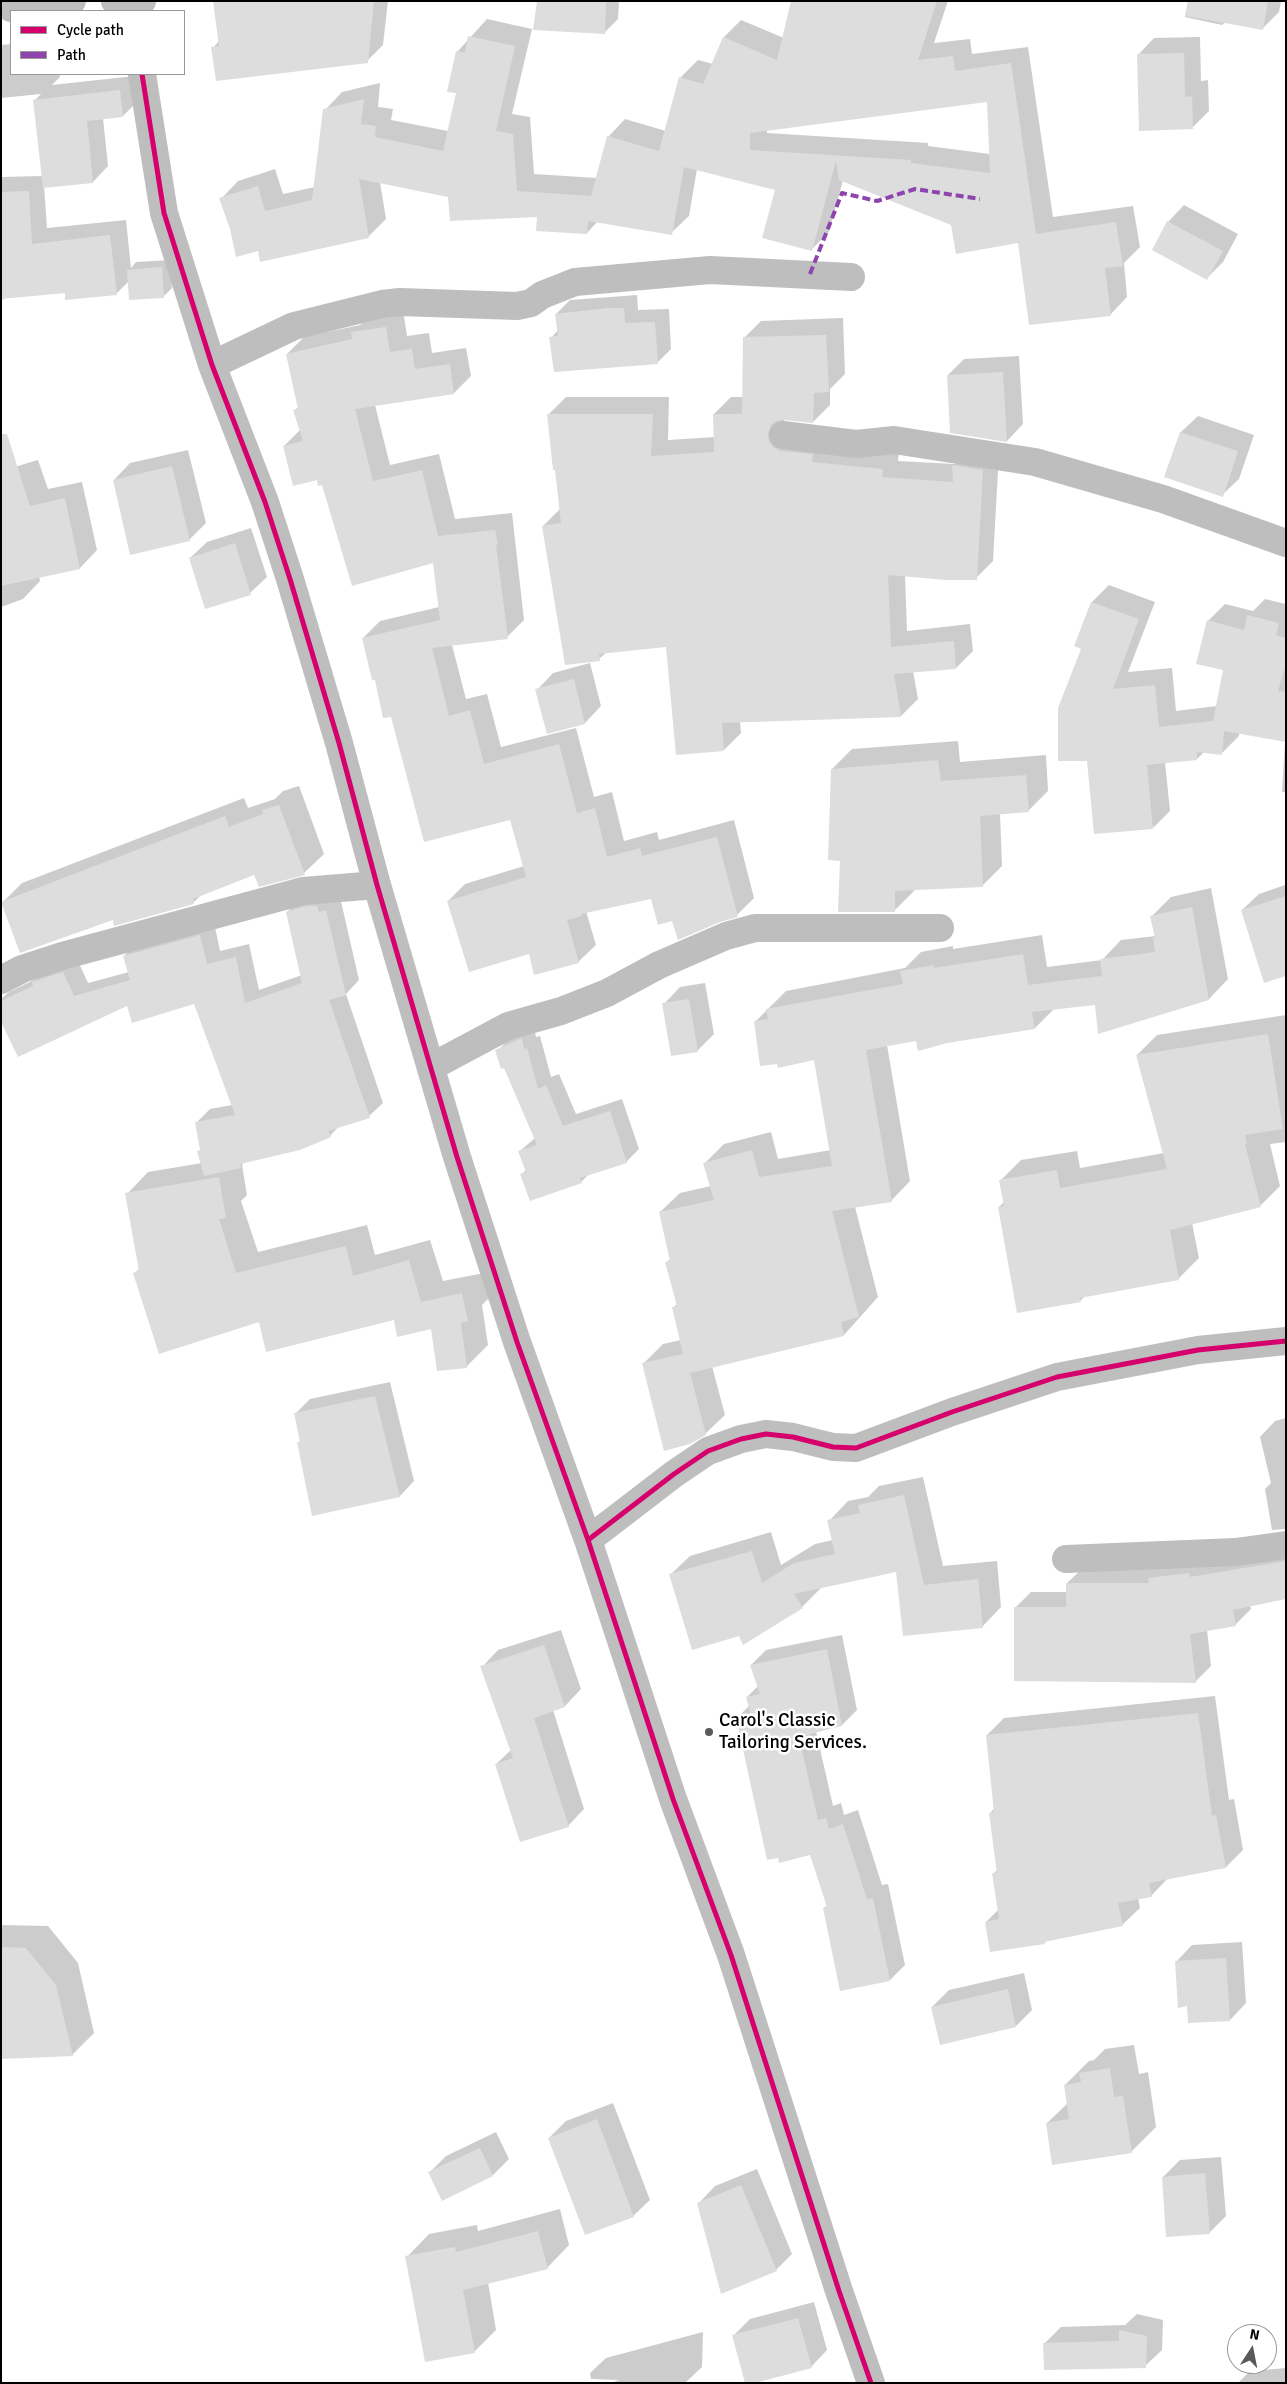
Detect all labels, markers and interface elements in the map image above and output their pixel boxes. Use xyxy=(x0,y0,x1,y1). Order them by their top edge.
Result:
legend xyxy=(10,10,185,75)
text: Cycle path xyxy=(57,21,124,39)
text: Path xyxy=(57,46,86,64)
place label: Carol's Classic Tailoring Services. xyxy=(719,1710,867,1754)
marker: Carol's Classic Tailoring Services. xyxy=(703,1726,715,1738)
north arrow xyxy=(1227,2324,1277,2374)
text: N xyxy=(1248,2325,1261,2344)

